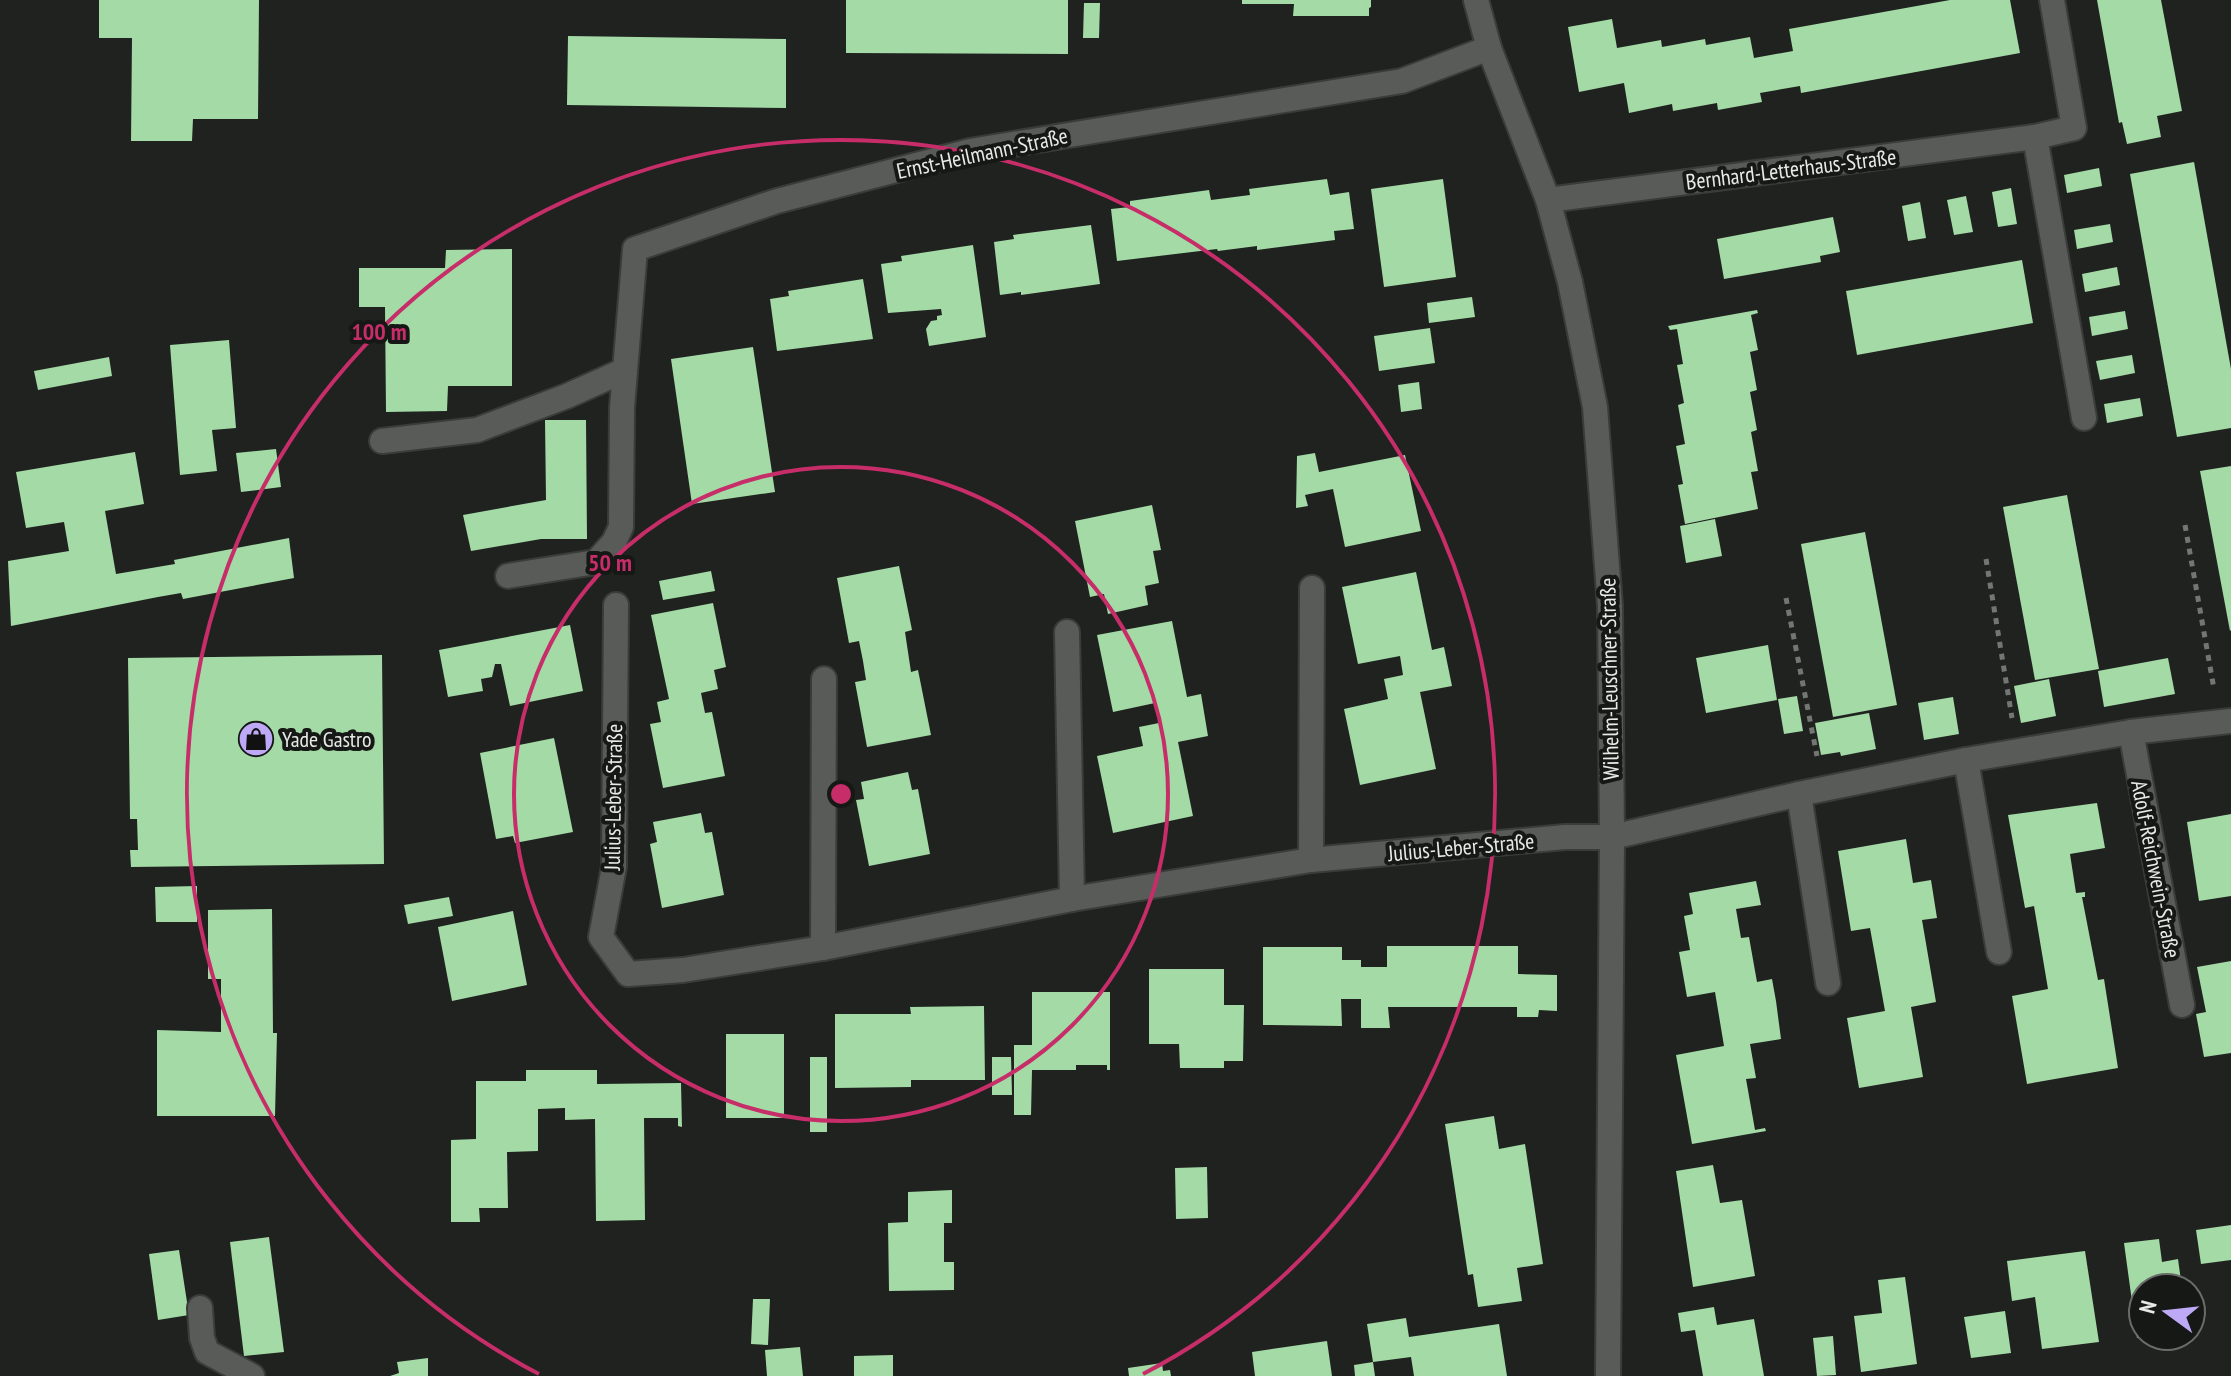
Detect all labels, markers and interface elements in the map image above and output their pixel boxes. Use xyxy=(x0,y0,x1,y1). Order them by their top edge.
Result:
street label: Ernst-Heilmann-Straße xyxy=(894,121,1070,185)
street label: Bernhard-Letterhaus-Straße xyxy=(1684,142,1898,196)
text: 100 m xyxy=(351,316,407,347)
text: 50 m xyxy=(588,547,632,578)
street label: Wilhelm-Leuschner-Straße xyxy=(1593,578,1625,780)
shop icon: Yade Gastro xyxy=(237,720,275,758)
street label: Julius-Leber-Straße xyxy=(598,723,628,872)
place label: Yade Gastro xyxy=(282,725,371,753)
street label: Adolf-Reichwein-Straße xyxy=(2125,778,2187,960)
centre of rings xyxy=(827,780,855,808)
street label: Julius-Leber-Straße xyxy=(1386,827,1535,867)
north arrow xyxy=(2127,1272,2207,1352)
text: N xyxy=(2133,1297,2163,1316)

